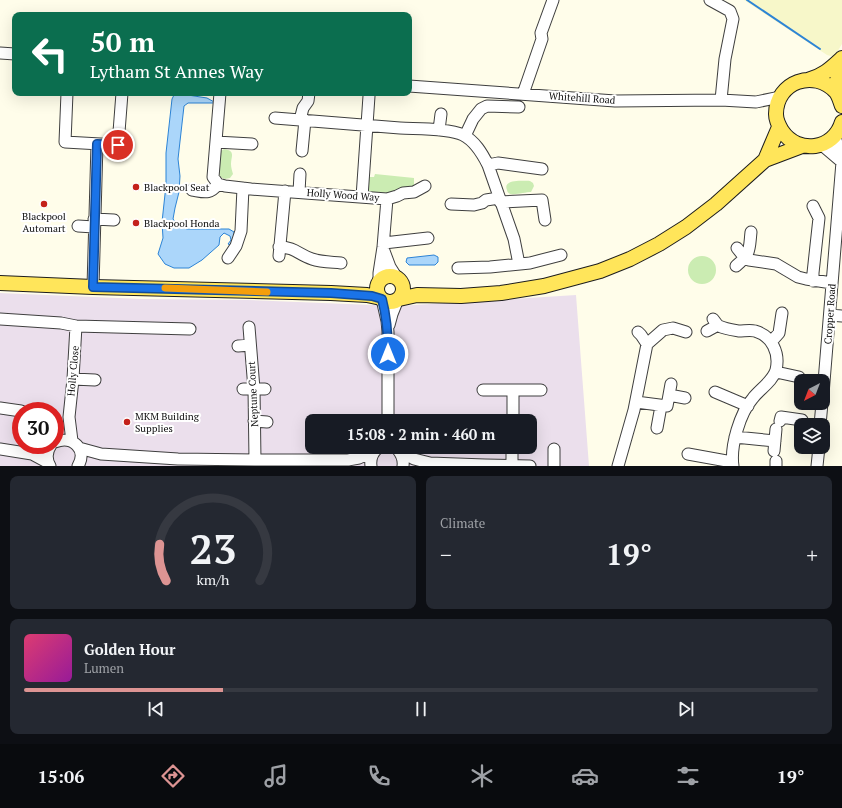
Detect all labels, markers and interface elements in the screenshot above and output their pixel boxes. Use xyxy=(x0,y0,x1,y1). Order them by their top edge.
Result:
text: 50 m xyxy=(90,23,155,60)
icon: left xyxy=(24,28,76,80)
text: Lytham St Annes Way xyxy=(90,59,263,83)
street label: Whitehill Road xyxy=(548,89,616,107)
pin xyxy=(101,128,135,162)
icon: arrive xyxy=(107,134,129,156)
place label: Blackpool Seat xyxy=(144,181,210,194)
marker: Blackpool Seat xyxy=(131,182,141,192)
street label: Holly Wood Way xyxy=(306,186,381,204)
marker: Blackpool Automart xyxy=(39,199,49,209)
place label: Blackpool Automart xyxy=(22,210,66,235)
place label: Blackpool Honda xyxy=(144,217,220,230)
marker: Blackpool Honda xyxy=(131,218,141,228)
street label: Cropper Road xyxy=(821,283,839,345)
position arrow xyxy=(367,333,409,375)
street label: Holly Close xyxy=(64,345,82,397)
street label: Neptune Court xyxy=(245,361,261,427)
north arrow xyxy=(794,374,830,410)
map controls xyxy=(794,374,830,454)
speed limit sign: 30 xyxy=(12,402,64,454)
place label: MKM Building Supplies xyxy=(135,410,200,435)
marker: MKM Building Supplies xyxy=(122,417,132,427)
button: layers xyxy=(794,418,830,454)
text: 15:08 · 2 min · 460 m xyxy=(347,424,495,444)
text: Climate xyxy=(440,514,485,532)
text: 23 xyxy=(189,520,237,575)
text: 19° xyxy=(606,534,652,574)
text: − xyxy=(440,540,452,569)
text: + xyxy=(806,540,818,569)
text: km/h xyxy=(197,569,230,588)
text: Golden Hour xyxy=(84,639,176,659)
text: Lumen xyxy=(84,659,124,677)
icon: previous xyxy=(145,698,167,720)
icon: pause xyxy=(410,698,432,720)
icon: next xyxy=(675,698,697,720)
icon: directions xyxy=(159,762,187,790)
icon: music xyxy=(262,762,290,790)
icon: phone xyxy=(365,762,393,790)
icon: climate xyxy=(468,762,496,790)
icon: car xyxy=(571,762,599,790)
icon: filters xyxy=(674,762,702,790)
text: 15:06 xyxy=(37,764,84,788)
text: 19° xyxy=(777,764,804,788)

